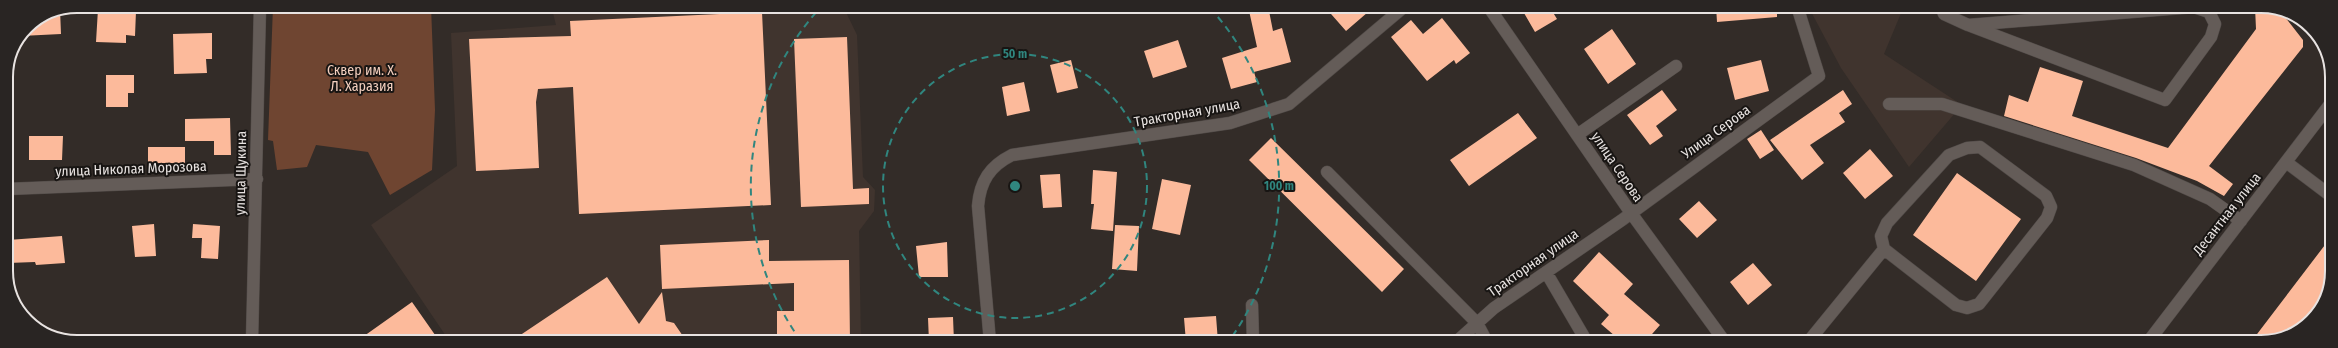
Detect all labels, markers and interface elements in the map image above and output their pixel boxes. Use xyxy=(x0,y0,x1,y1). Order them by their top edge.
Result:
text: 50 m xyxy=(1003,47,1027,61)
park label: Сквер им. Х. Л. Харазия xyxy=(327,62,397,95)
street label: Тракторная улица xyxy=(1133,95,1241,131)
street label: Улица Серова xyxy=(1678,101,1754,163)
street label: улица Серова xyxy=(1587,129,1647,205)
street label: улица Щукина xyxy=(232,130,250,215)
street label: улица Николая Морозова xyxy=(55,158,207,180)
street label: Десантная улица xyxy=(2189,169,2265,259)
centre of rings xyxy=(1008,179,1022,193)
text: 100 m xyxy=(1264,179,1294,193)
street label: Тракторная улица xyxy=(1484,225,1582,301)

